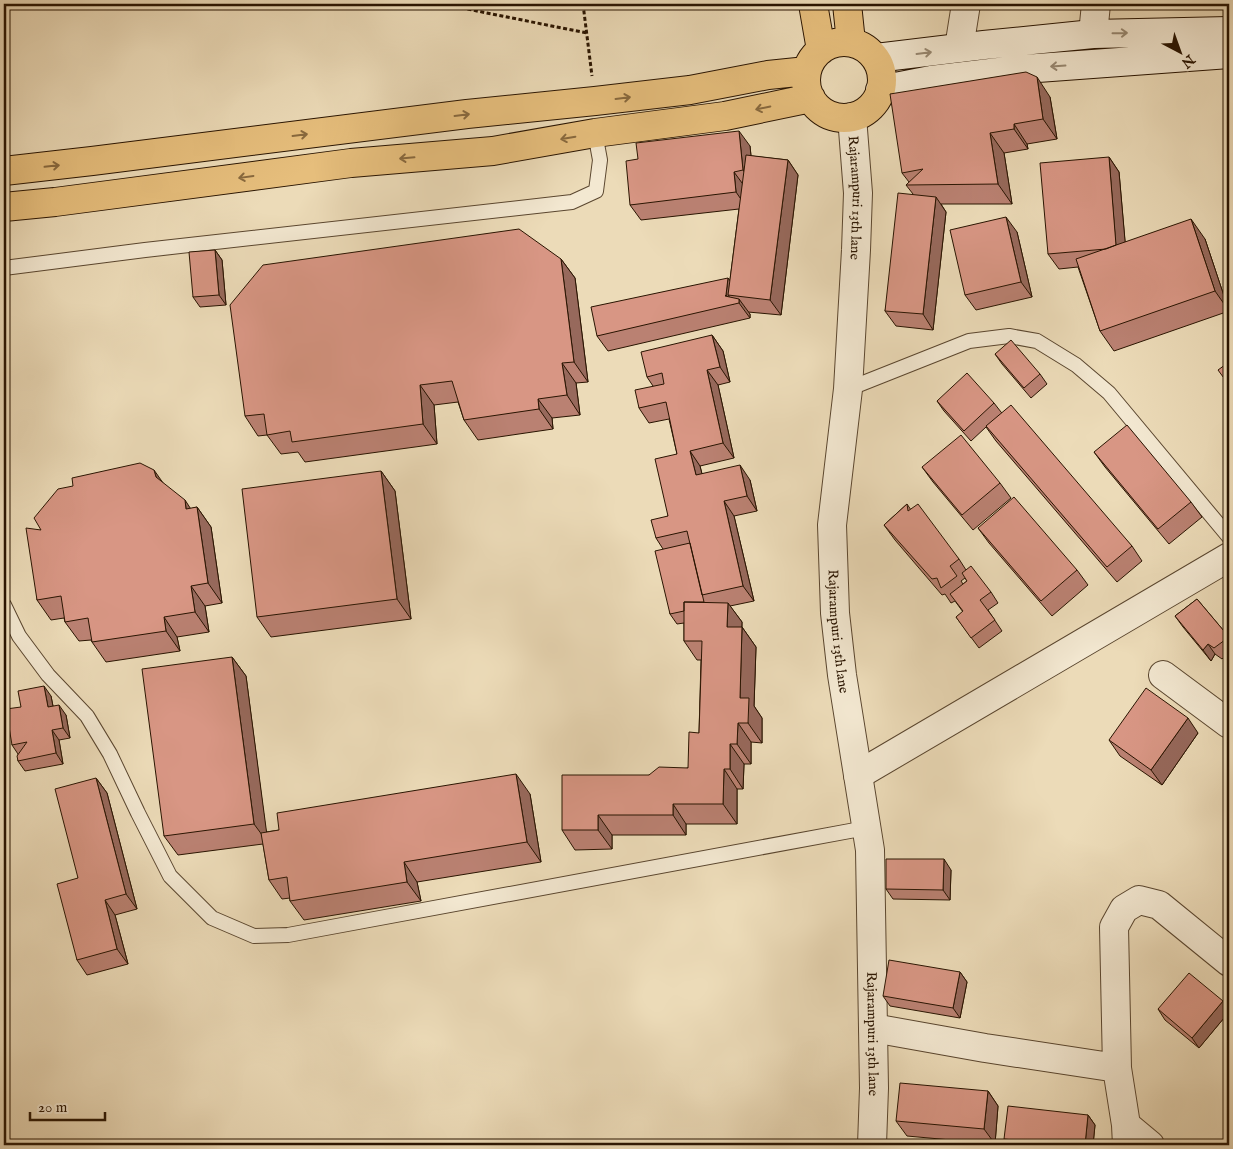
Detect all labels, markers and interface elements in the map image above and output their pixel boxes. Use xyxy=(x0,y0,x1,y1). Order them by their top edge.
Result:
one-way arrow xyxy=(1112,28,1128,38)
north arrow xyxy=(1156,28,1206,78)
one-way arrow xyxy=(916,47,932,57)
text: N xyxy=(1177,50,1199,72)
one-way arrow xyxy=(1051,62,1067,71)
one-way arrow xyxy=(615,93,631,103)
one-way arrow xyxy=(756,104,772,114)
one-way arrow xyxy=(453,110,469,120)
one-way arrow xyxy=(292,130,308,140)
one-way arrow xyxy=(561,134,577,144)
street label: Rajarampuri 13th lane xyxy=(844,135,866,261)
one-way arrow xyxy=(400,154,416,163)
one-way arrow xyxy=(44,161,60,171)
one-way arrow xyxy=(238,172,254,182)
street label: Rajarampuri 13th lane xyxy=(824,569,853,695)
street label: Rajarampuri 13th lane xyxy=(862,972,882,1097)
scale bar xyxy=(30,1089,105,1121)
text: 20 m xyxy=(38,1098,68,1117)

